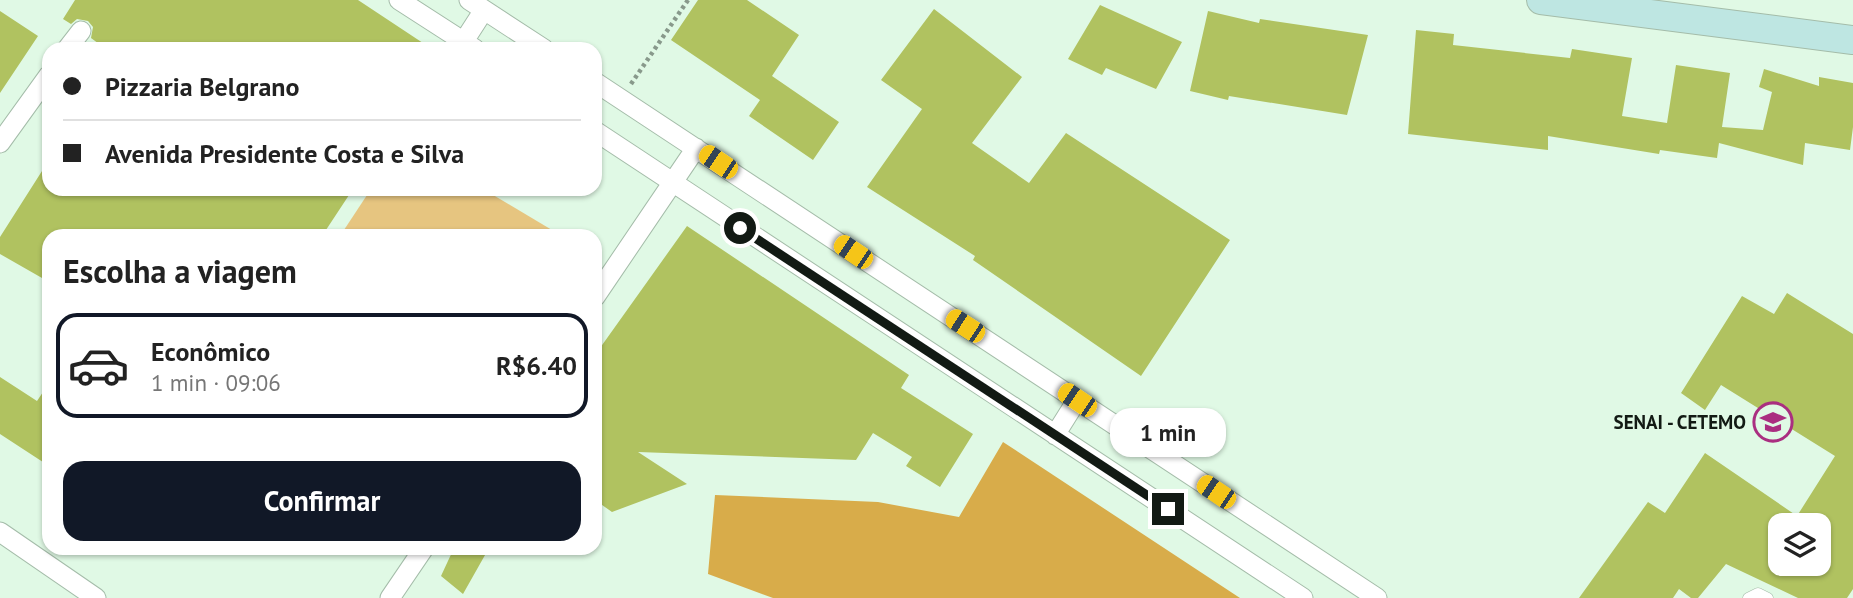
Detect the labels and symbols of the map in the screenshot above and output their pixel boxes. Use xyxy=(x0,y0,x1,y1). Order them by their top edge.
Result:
car xyxy=(695,142,742,182)
route start xyxy=(724,212,756,244)
car xyxy=(830,232,877,272)
car xyxy=(942,306,989,346)
car xyxy=(1054,380,1101,420)
school or university icon: SENAI - CETEMO xyxy=(1752,401,1794,443)
callout: 1 min xyxy=(1110,407,1226,456)
place label: SENAI - CETEMO xyxy=(1614,410,1746,434)
car xyxy=(1193,472,1240,512)
route end xyxy=(1152,493,1184,525)

